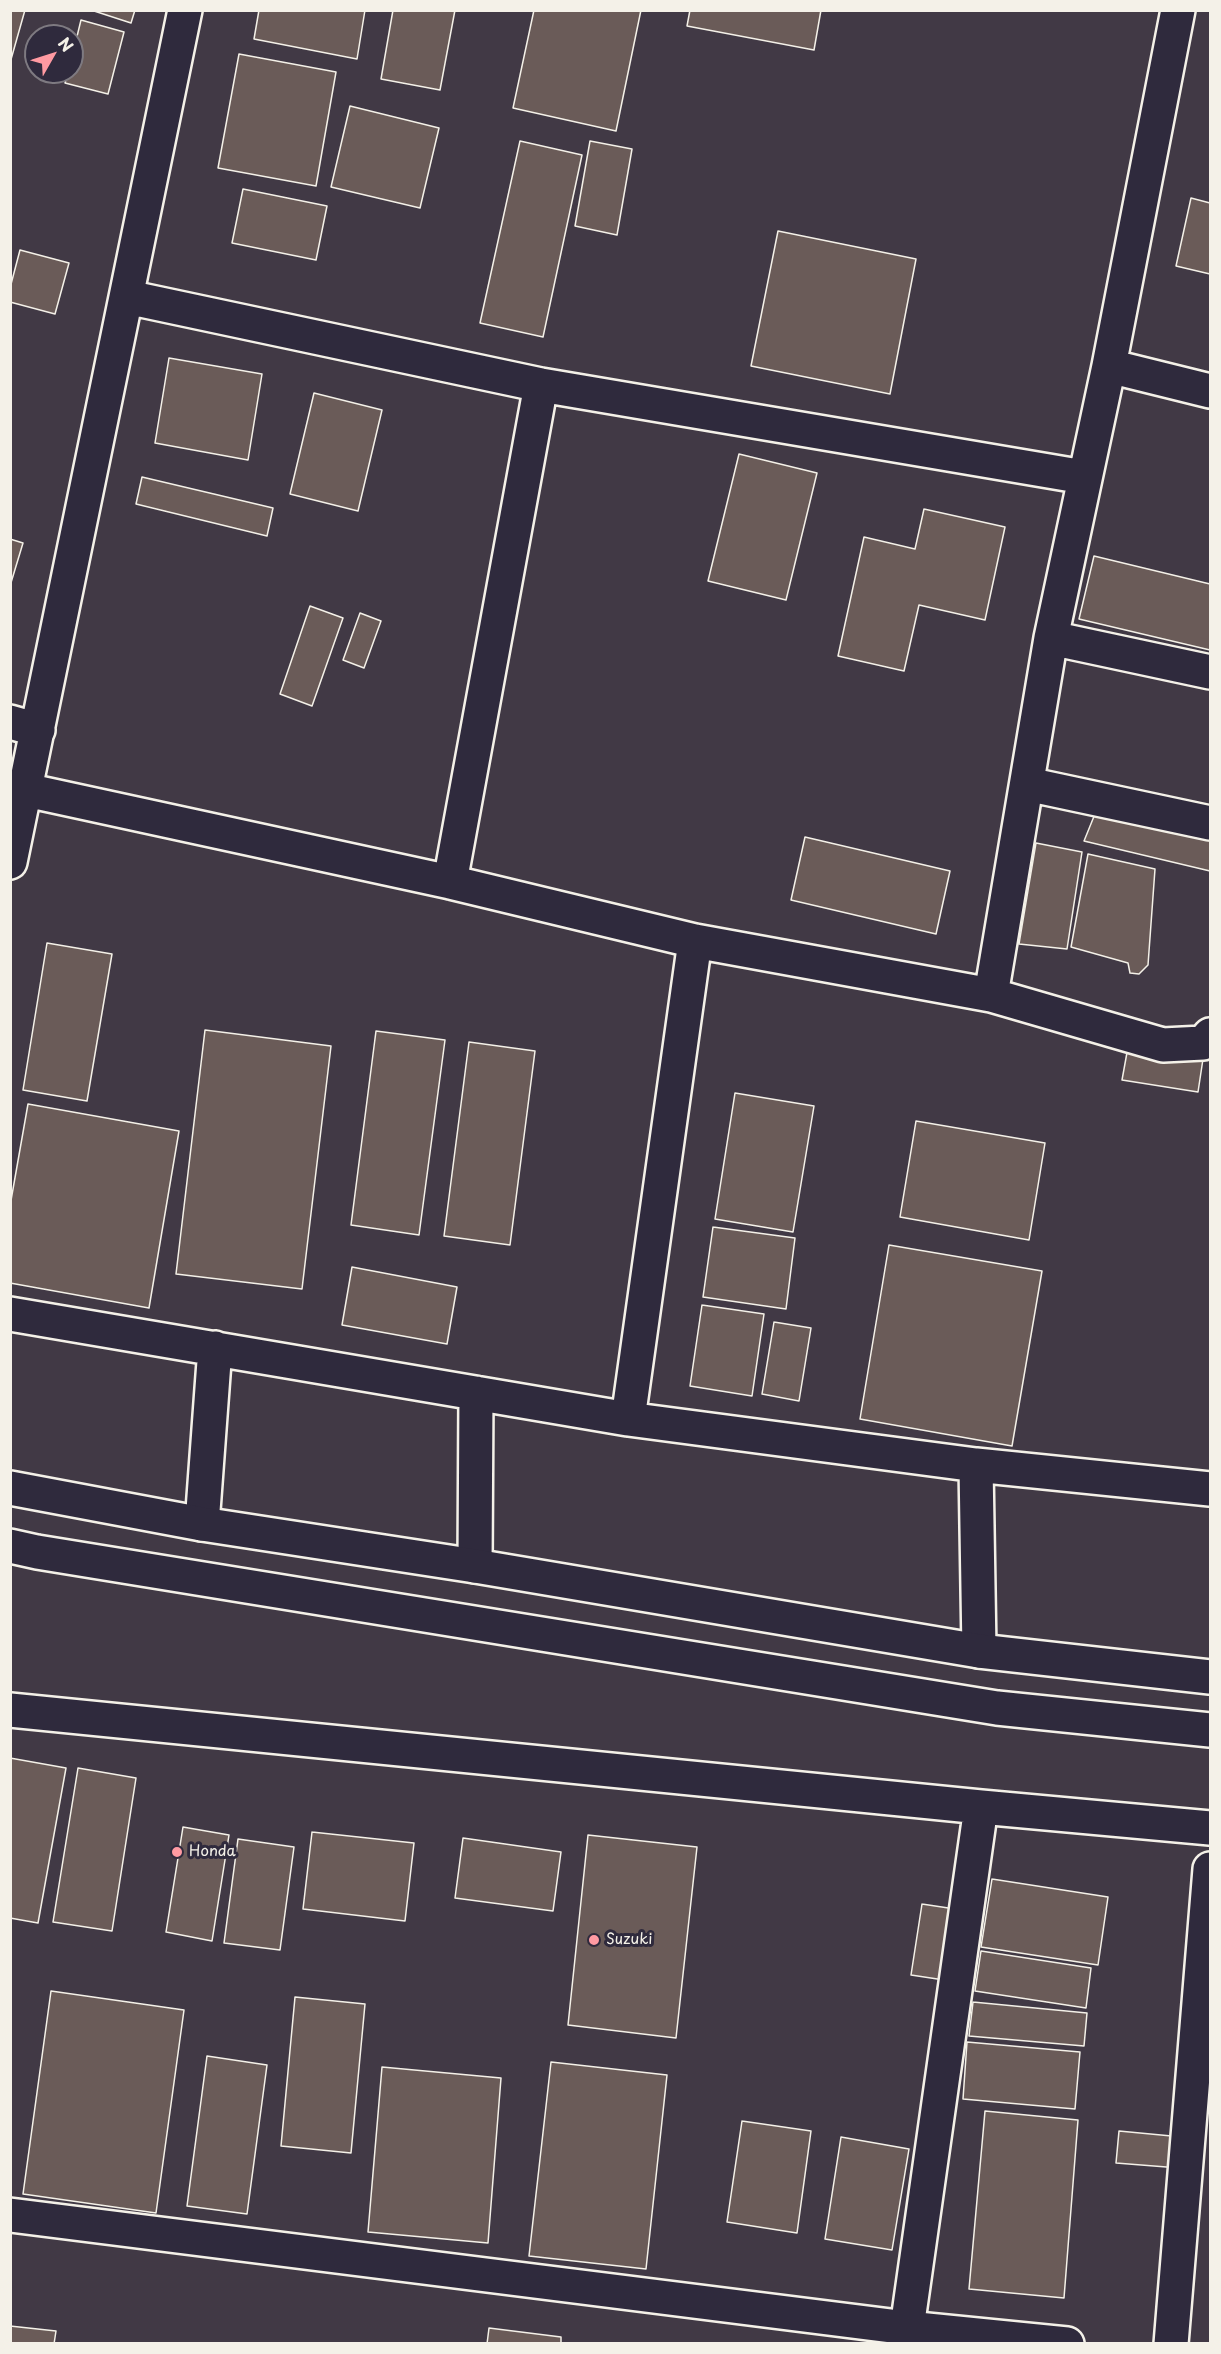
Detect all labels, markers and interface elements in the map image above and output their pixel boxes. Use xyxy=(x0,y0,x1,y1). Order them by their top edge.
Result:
north arrow xyxy=(24,24,84,84)
text: N xyxy=(53,31,80,56)
place label: Honda xyxy=(189,1843,236,1861)
marker: Honda xyxy=(170,1845,184,1859)
place label: Suzuki xyxy=(606,1931,652,1949)
marker: Suzuki xyxy=(587,1933,601,1947)

